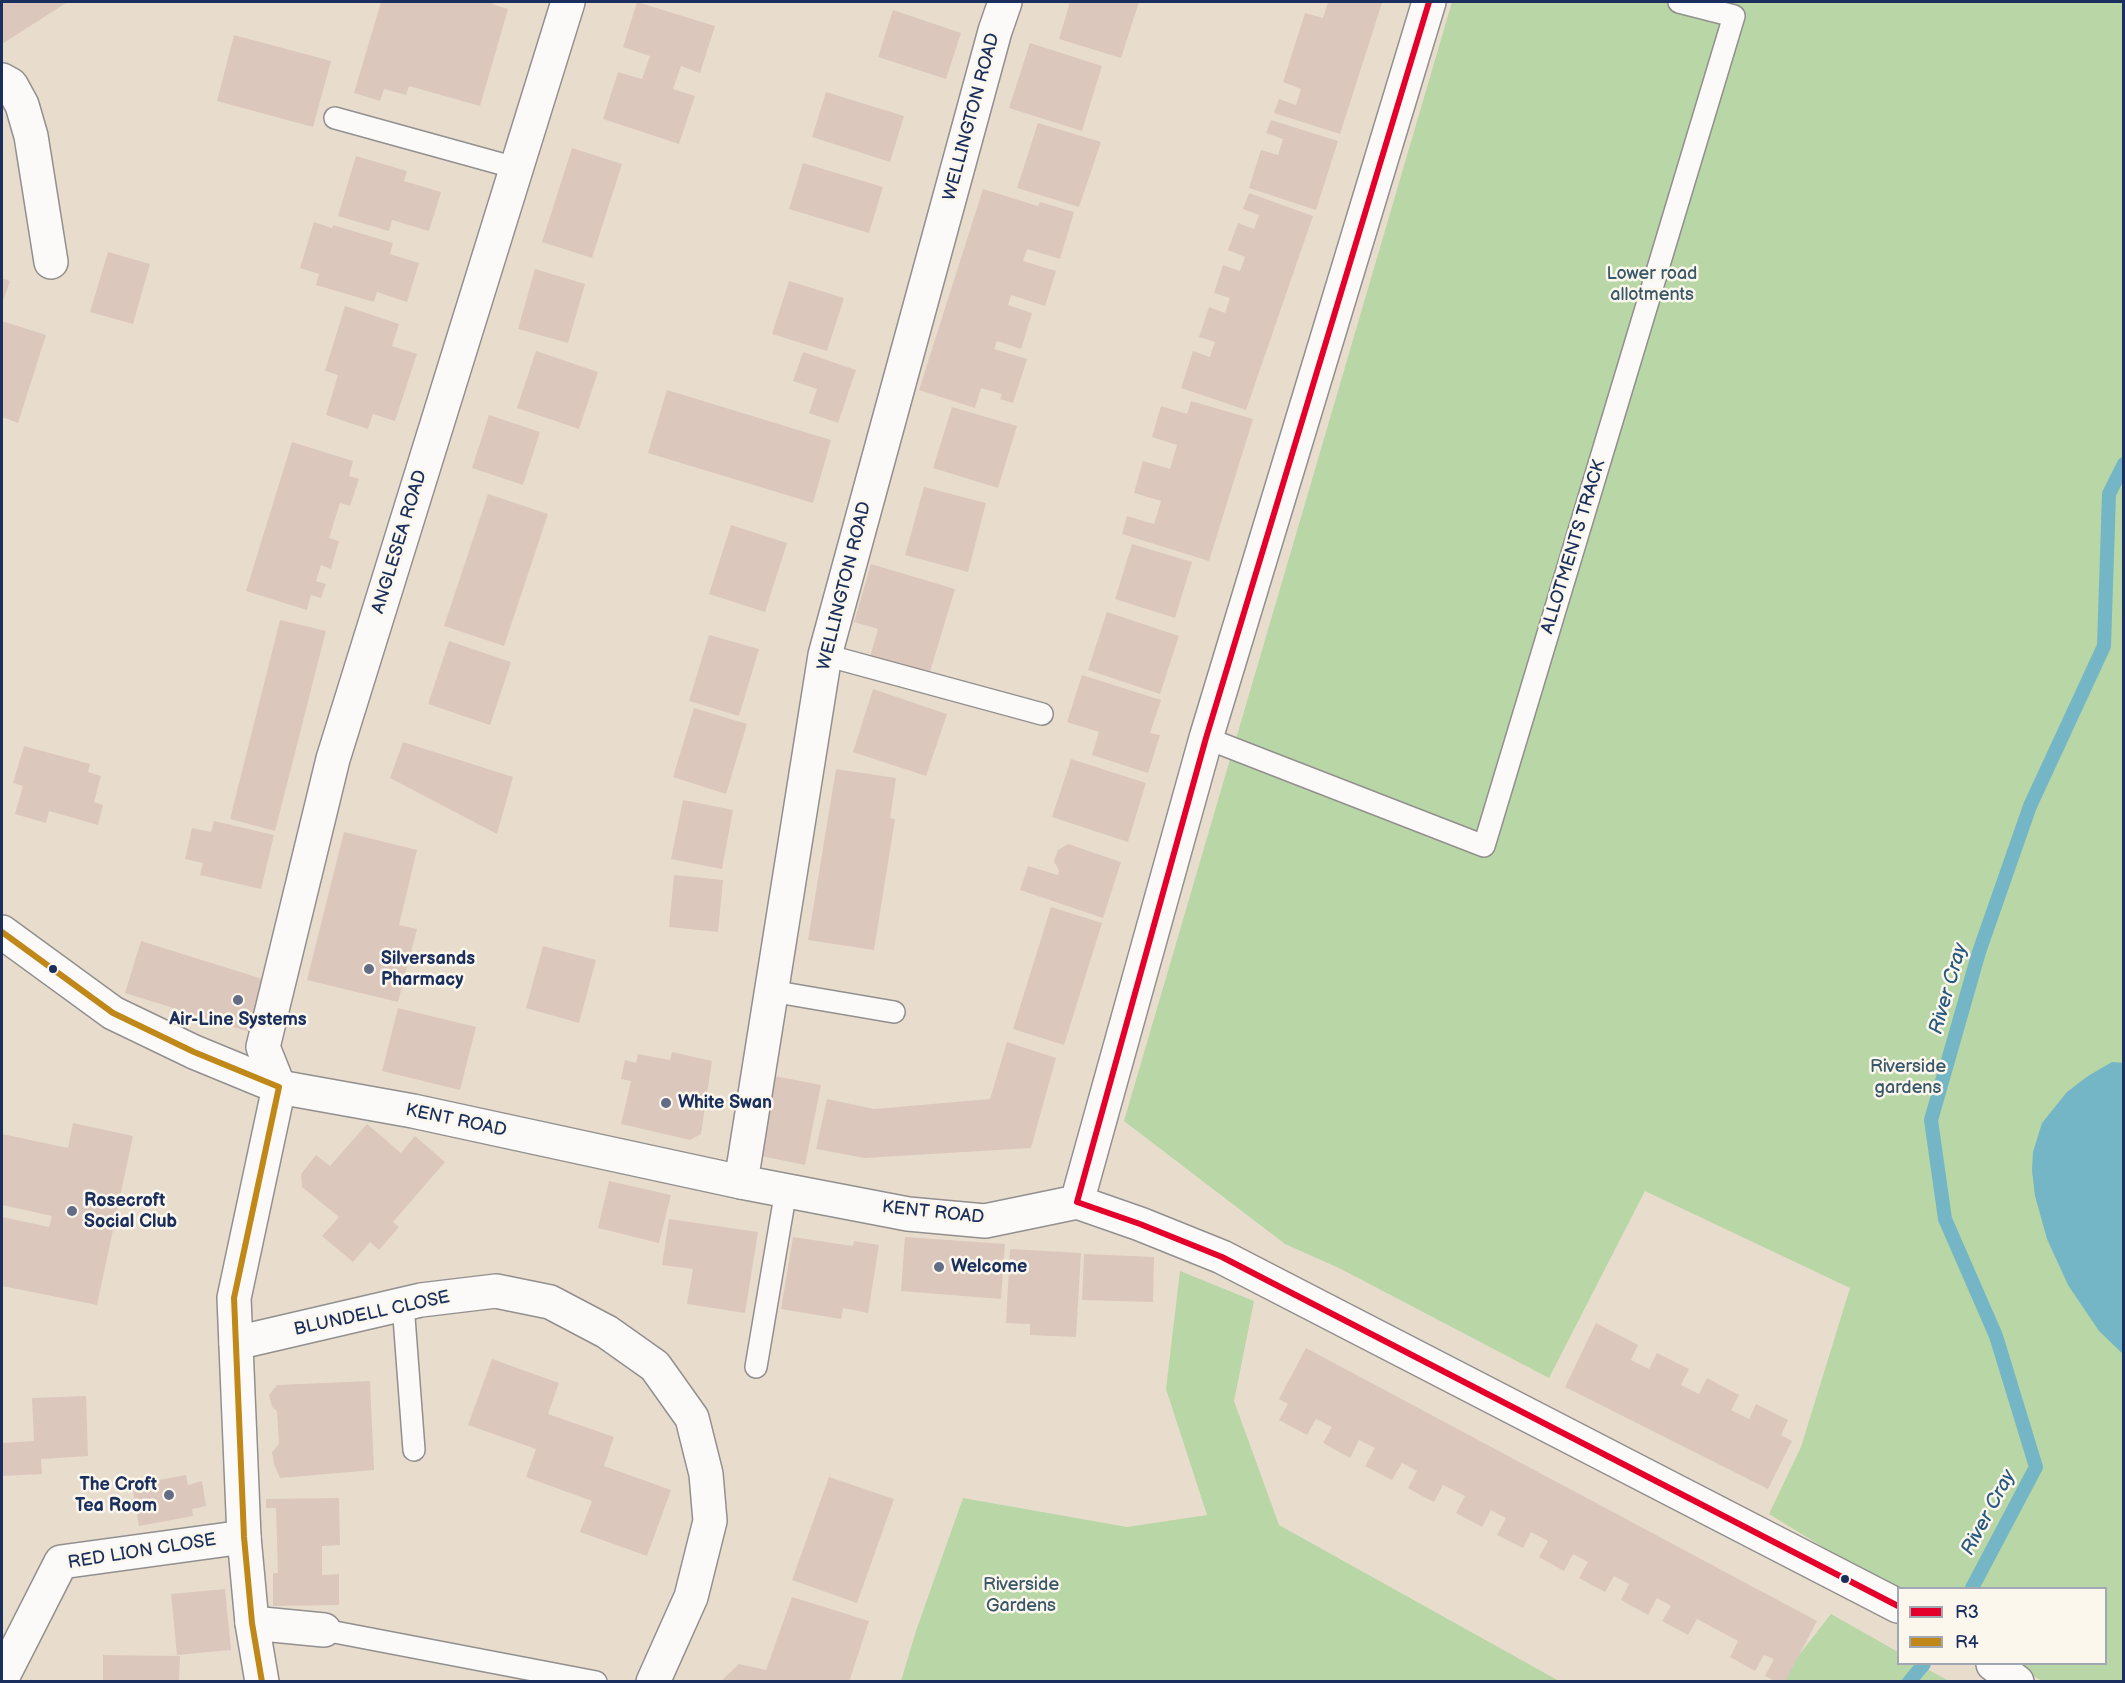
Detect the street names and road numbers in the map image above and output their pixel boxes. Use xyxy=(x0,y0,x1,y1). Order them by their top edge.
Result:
street label: WELLINGTON ROAD xyxy=(939,31,1005,203)
street label: ALLOTMENTS TRACK xyxy=(1537,457,1611,637)
street label: ANGLESEA ROAD xyxy=(368,468,432,616)
street label: WELLINGTON ROAD xyxy=(814,500,876,672)
street label: KENT ROAD xyxy=(403,1100,509,1142)
street label: KENT ROAD xyxy=(881,1197,985,1229)
street label: BLUNDELL CLOSE xyxy=(292,1287,452,1341)
street label: RED LION CLOSE xyxy=(66,1530,218,1574)

